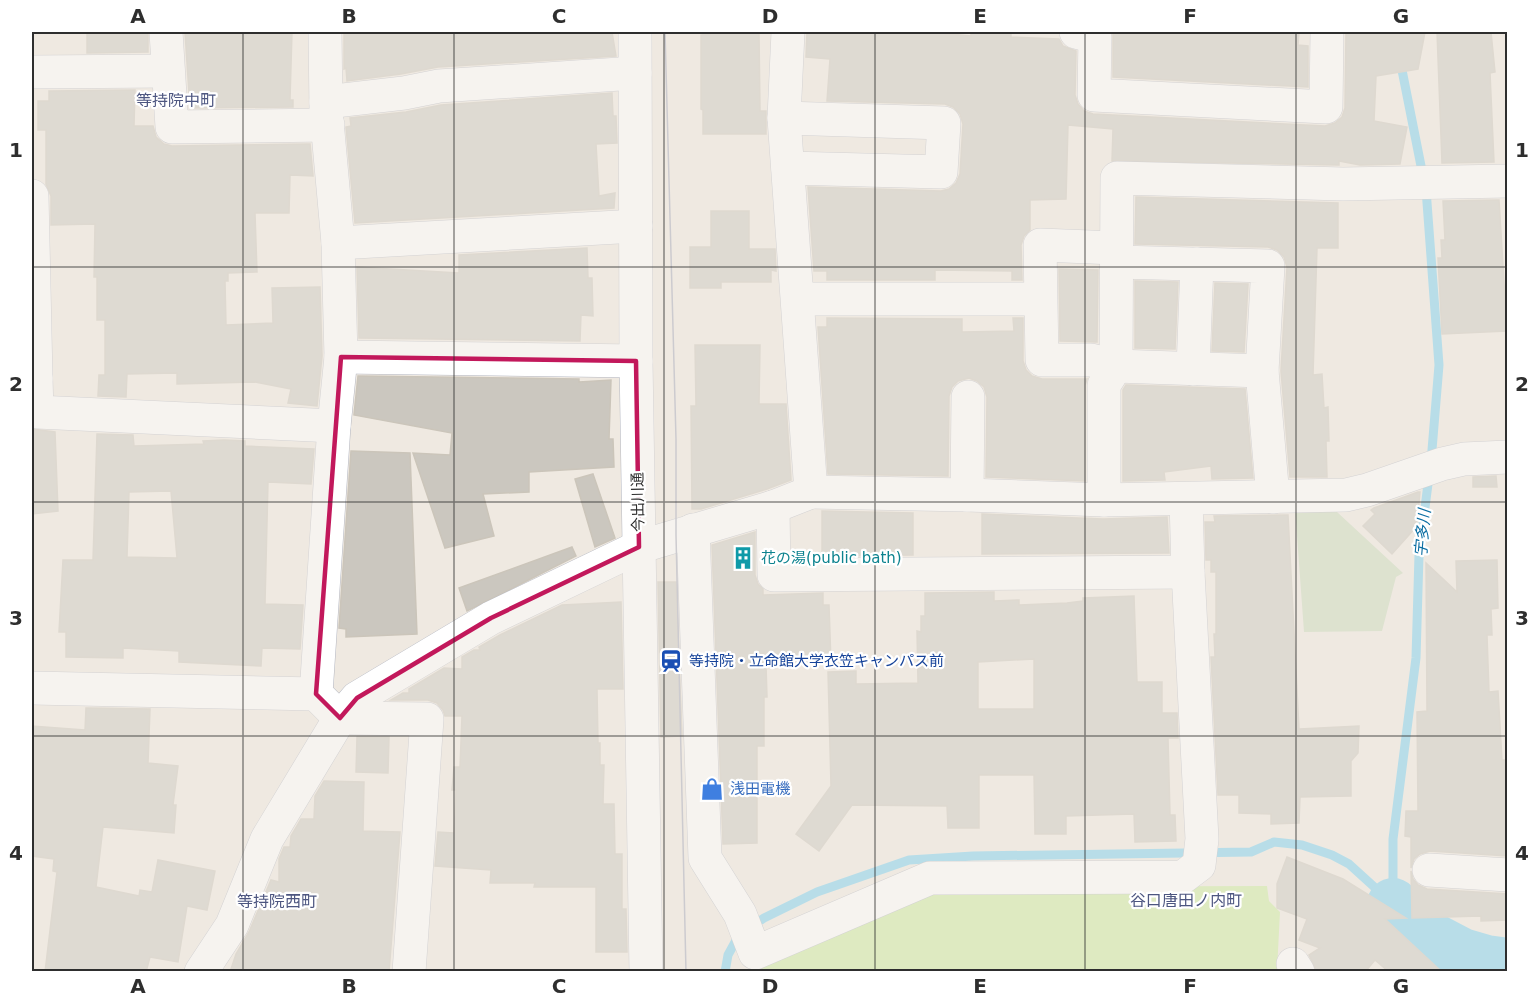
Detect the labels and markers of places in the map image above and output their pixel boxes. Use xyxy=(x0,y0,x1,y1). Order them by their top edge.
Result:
building icon: 花の湯(public bath) xyxy=(730,545,756,571)
place label: 花の湯(public bath) xyxy=(761,549,902,567)
station icon: 等持院・立命館大学衣笠キャンパス前 xyxy=(658,648,684,674)
place label: 等持院・立命館大学衣笠キャンパス前 xyxy=(689,652,944,670)
shop icon: 浅田電機 xyxy=(699,776,725,802)
place label: 浅田電機 xyxy=(730,780,790,798)

